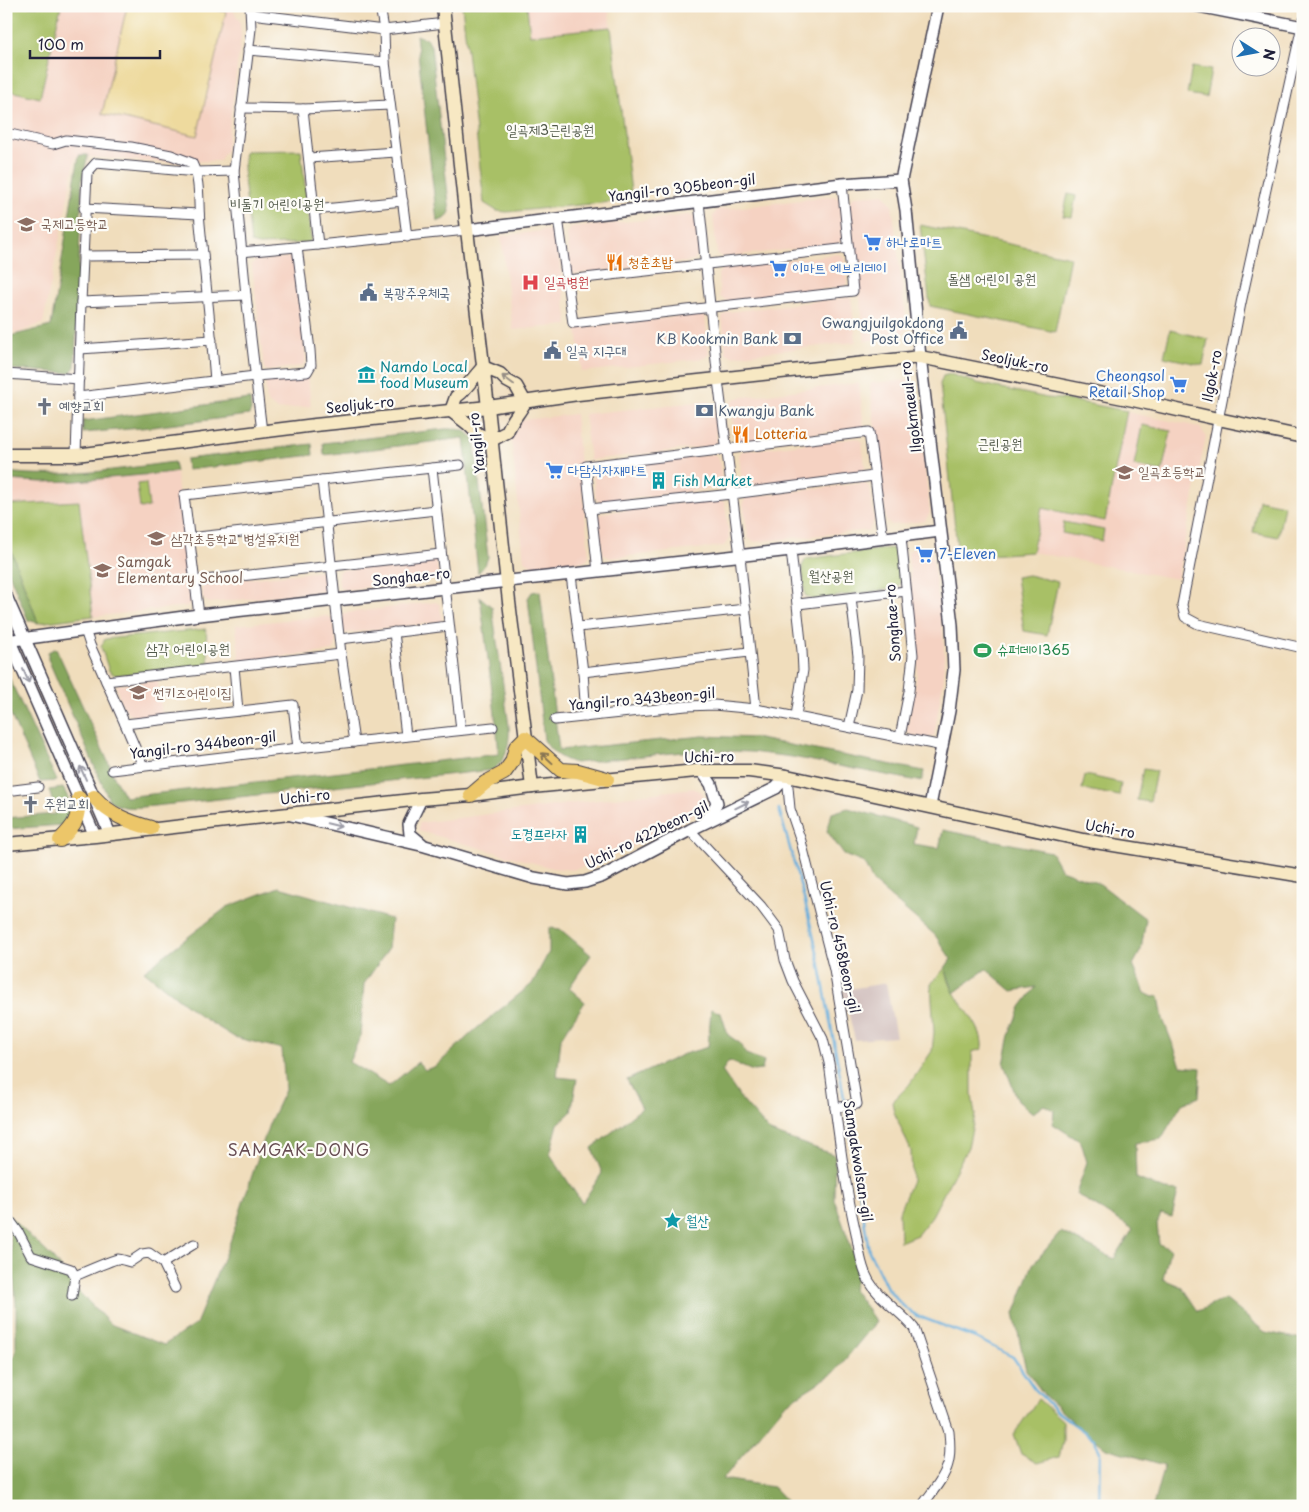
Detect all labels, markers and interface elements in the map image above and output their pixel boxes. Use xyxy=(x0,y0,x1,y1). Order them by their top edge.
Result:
scale bar xyxy=(30,28,160,60)
north arrow xyxy=(1232,28,1282,78)
text: 100 m xyxy=(38,32,84,55)
text: N xyxy=(1258,47,1281,62)
park label: 일곡제3근린공원 xyxy=(506,119,594,140)
street label: Yangil-ro 305beon-gil xyxy=(607,168,757,207)
park label: 비둘기 어린이공원 xyxy=(230,193,324,214)
place label: 국제고등학교 xyxy=(41,213,109,234)
school or university icon: 국제고등학교 xyxy=(17,214,37,234)
place label: 하나로마트 xyxy=(886,231,942,252)
supermarket icon: 하나로마트 xyxy=(862,232,882,252)
place label: 청춘초밥 xyxy=(628,251,674,272)
restaurant icon: 청춘초밥 xyxy=(604,252,624,272)
place label: 이마트 에브리데이 xyxy=(792,257,887,278)
supermarket icon: 이마트 에브리데이 xyxy=(768,258,788,278)
park label: 돌샘 어린이 공원 xyxy=(948,268,1036,289)
place label: 일곡병원 xyxy=(544,271,589,292)
hospital icon: 일곡병원 xyxy=(520,272,540,292)
place label: 북광주우체국 xyxy=(383,282,451,303)
public building icon: 북광주우체국 xyxy=(359,283,379,303)
place label: Gwangjuilgokdong Post Office xyxy=(821,312,944,349)
public building icon: Gwangjuilgokdong Post Office xyxy=(948,321,968,341)
place label: KB Kookmin Bank xyxy=(656,328,778,349)
bank icon: KB Kookmin Bank xyxy=(782,329,802,349)
place label: 일곡 지구대 xyxy=(566,340,627,361)
public building icon: 일곡 지구대 xyxy=(542,341,562,361)
street label: Seoljuk-ro xyxy=(979,344,1051,377)
street label: Ilgok-ro xyxy=(1196,348,1227,404)
place label: Namdo Local food Museum xyxy=(380,356,469,393)
street label: Ilgokmaeul-ro xyxy=(894,360,927,454)
museum icon: Namdo Local food Museum xyxy=(356,365,376,385)
place label: Cheongsol Retail Shop xyxy=(1089,365,1165,402)
supermarket icon: Cheongsol Retail Shop xyxy=(1169,374,1189,394)
one-way arrow xyxy=(501,375,515,385)
street label: Seoljuk-ro xyxy=(325,390,395,419)
place label: 예향교회 xyxy=(59,395,104,416)
church icon: 예향교회 xyxy=(35,396,55,416)
place label: Kwangju Bank xyxy=(718,400,815,421)
bank icon: Kwangju Bank xyxy=(694,401,714,421)
street label: Yangil-ro xyxy=(463,411,490,475)
place label: Lotteria xyxy=(755,423,807,444)
restaurant icon: Lotteria xyxy=(731,424,751,444)
park label: 근린공원 xyxy=(977,433,1023,454)
place label: 다담식자재마트 xyxy=(568,459,647,480)
supermarket icon: 다담식자재마트 xyxy=(544,460,564,480)
place label: 일곡초등학교 xyxy=(1138,461,1206,482)
school or university icon: 일곡초등학교 xyxy=(1114,462,1134,482)
place label: Fish Market xyxy=(673,470,752,491)
building icon: Fish Market xyxy=(649,471,669,491)
place label: 삼각초등학교 병설유치원 xyxy=(171,528,299,549)
school or university icon: 삼각초등학교 병설유치원 xyxy=(147,529,167,549)
place label: 7-Eleven xyxy=(939,543,996,564)
supermarket icon: 7-Eleven xyxy=(915,544,935,564)
place label: Samgak Elementary School xyxy=(117,551,243,588)
school or university icon: Samgak Elementary School xyxy=(93,560,113,580)
street label: Songhae-ro xyxy=(371,562,451,591)
park label: 월산공원 xyxy=(808,565,854,586)
street label: Songhae-ro xyxy=(879,583,906,663)
park label: 삼각 어린이공원 xyxy=(146,638,230,659)
place label: 슈퍼데이365 xyxy=(997,639,1070,660)
sports icon: 슈퍼데이365 xyxy=(973,640,993,660)
one-way arrow xyxy=(21,668,31,683)
place label: 썬키즈어린이집 xyxy=(153,682,232,703)
street label: Yangil-ro 343beon-gil xyxy=(568,682,716,715)
school or university icon: 썬키즈어린이집 xyxy=(129,683,149,703)
street label: Yangil-ro 344beon-gil xyxy=(128,725,277,764)
street label: Uchi-ro xyxy=(684,746,735,767)
one-way arrow xyxy=(541,752,554,764)
one-way arrow xyxy=(78,766,88,781)
street label: Uchi-ro xyxy=(279,783,331,810)
place label: 주원교회 xyxy=(44,793,89,814)
church icon: 주원교회 xyxy=(20,794,40,814)
street label: Uchi-ro 422beon-gil xyxy=(581,795,712,874)
one-way arrow xyxy=(734,800,749,810)
street label: Uchi-ro xyxy=(1083,814,1137,843)
one-way arrow xyxy=(326,821,342,830)
place label: 도경프라자 xyxy=(511,823,568,844)
building icon: 도경프라자 xyxy=(571,824,591,844)
street label: Uchi-ro 458beon-gil xyxy=(815,878,866,1015)
street label: Samgakwolsan-gil xyxy=(839,1099,878,1223)
district label: SAMGAK-DONG xyxy=(228,1137,370,1161)
place label: 월산 xyxy=(686,1210,709,1231)
place icon: 월산 xyxy=(662,1211,682,1231)

